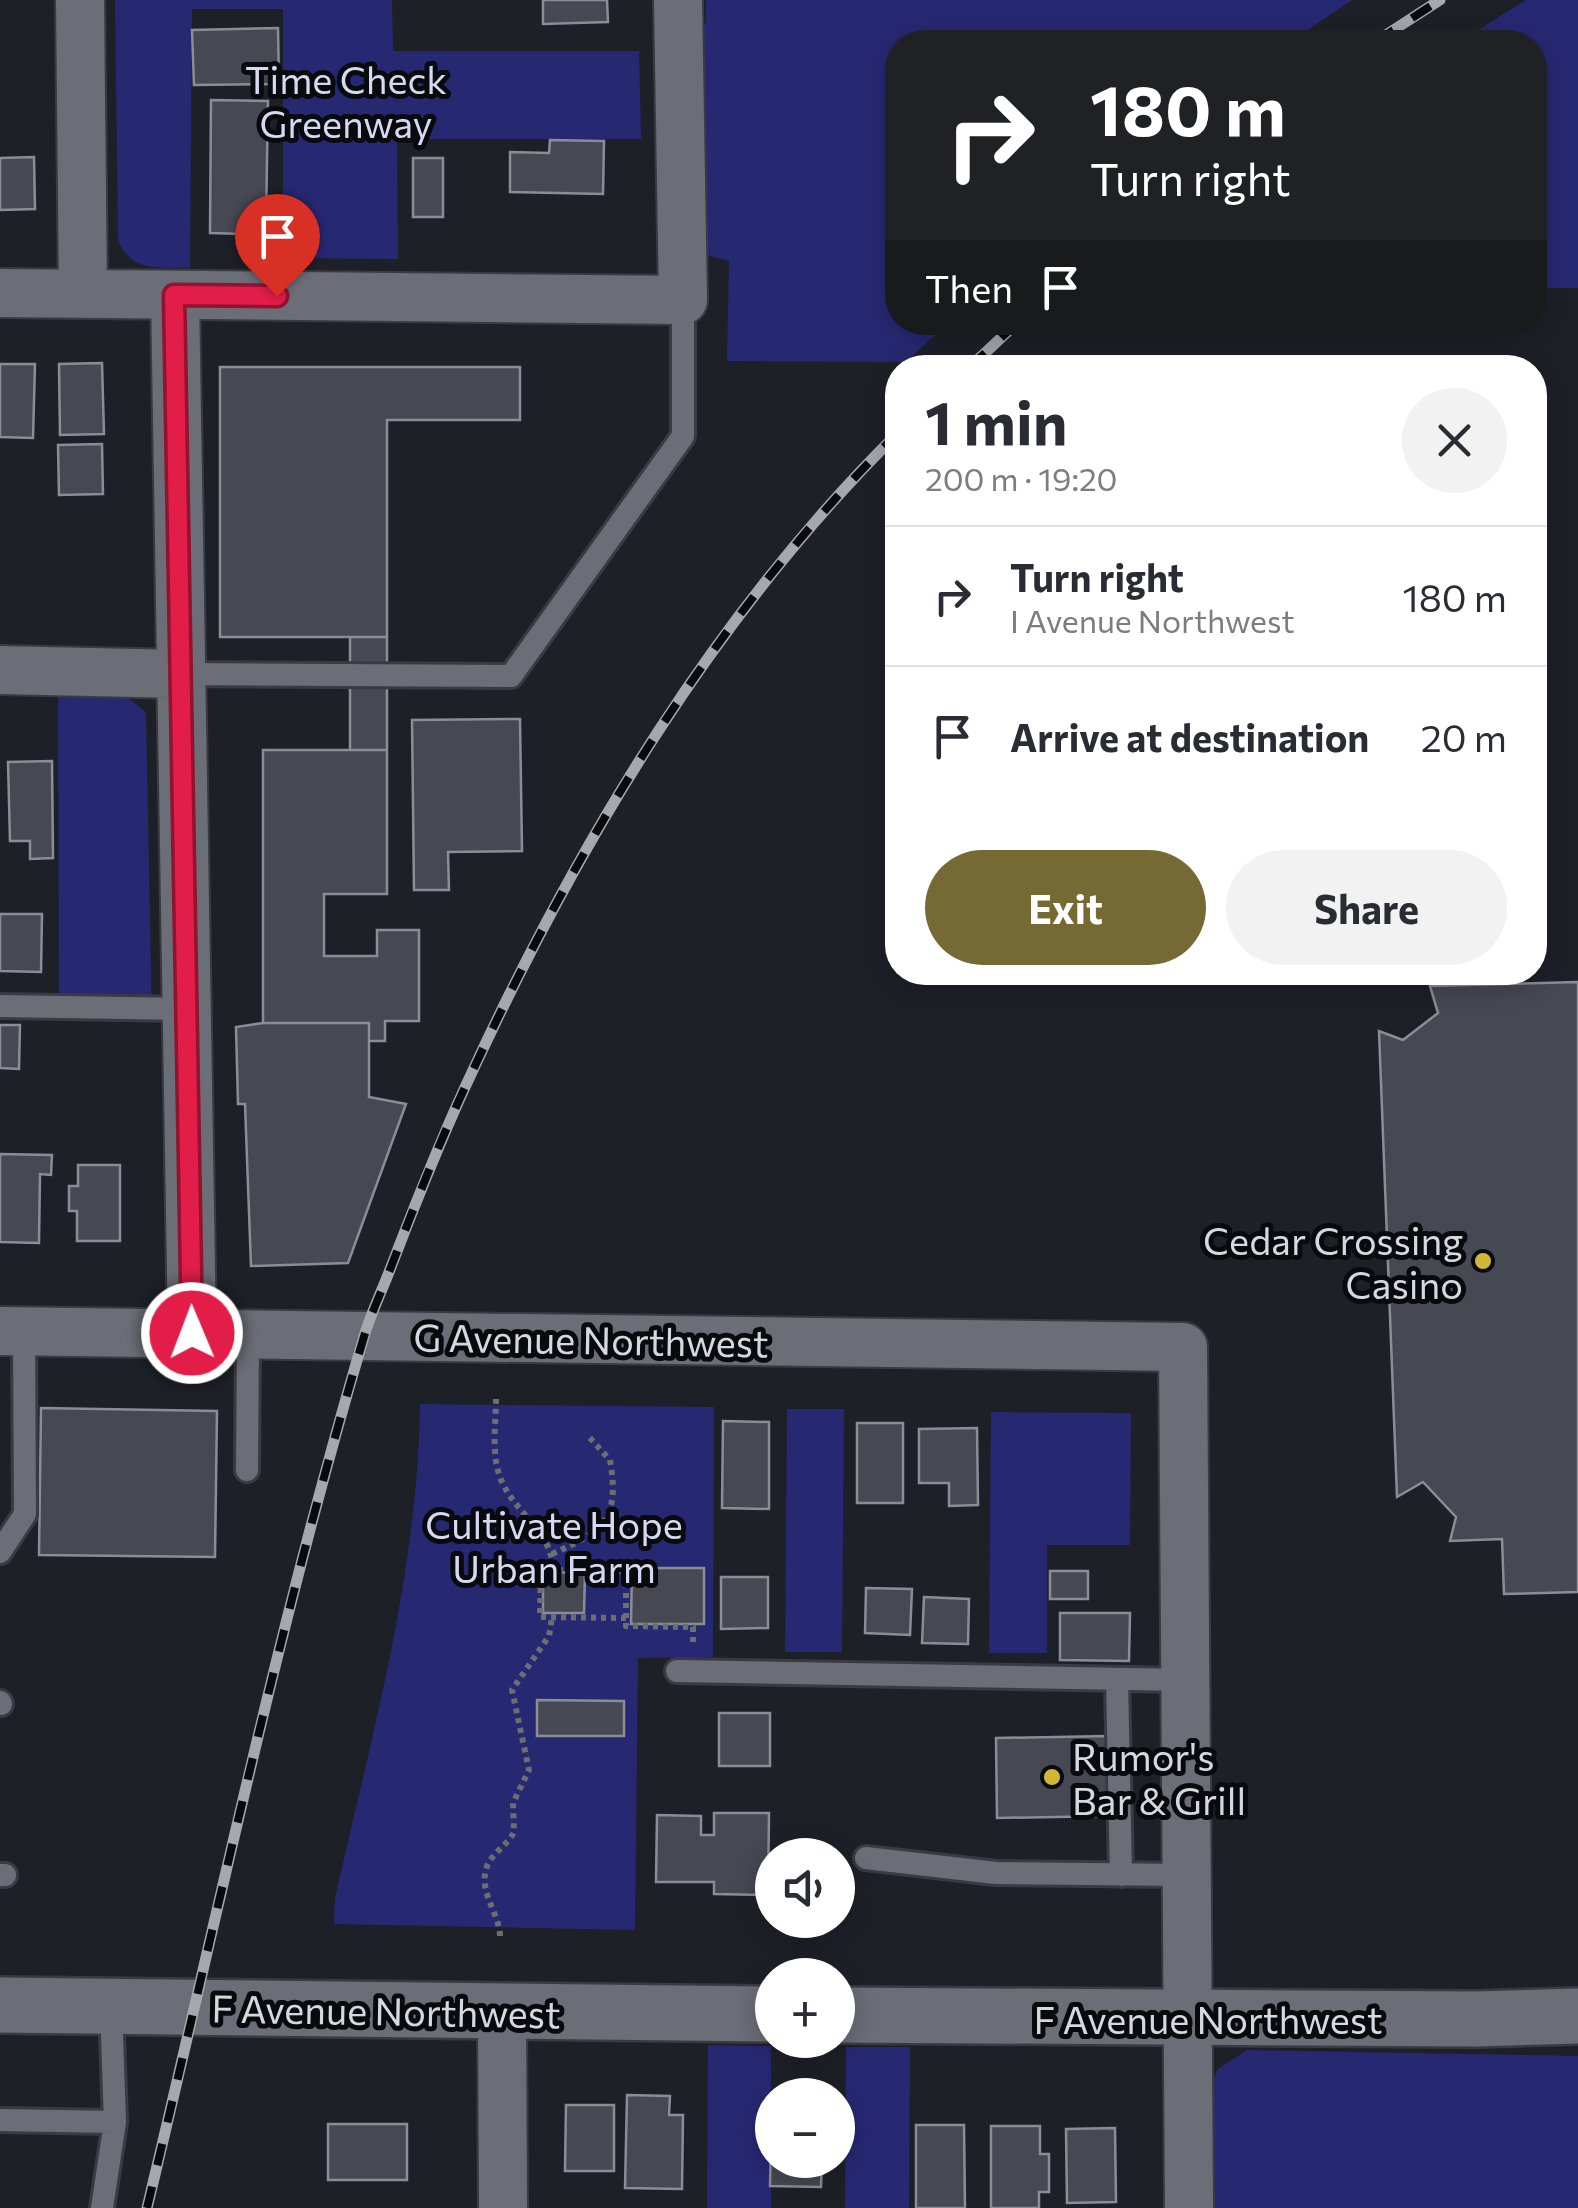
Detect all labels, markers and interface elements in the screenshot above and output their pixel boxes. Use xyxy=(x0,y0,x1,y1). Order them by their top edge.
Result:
park label: Time Check Greenway xyxy=(245,55,447,146)
text: 180 m xyxy=(1090,65,1286,150)
icon: right xyxy=(925,70,1055,200)
text: Turn right xyxy=(1090,150,1291,205)
pin xyxy=(235,194,320,297)
icon: arrive xyxy=(250,209,305,264)
icon: arrive xyxy=(1033,260,1088,315)
text: Then xyxy=(925,264,1013,311)
text: 1 min xyxy=(925,384,1067,457)
button: close xyxy=(1402,388,1507,493)
text: 200 m · 19:20 xyxy=(925,458,1117,498)
text: Turn right xyxy=(1010,553,1184,600)
icon: right xyxy=(925,569,980,624)
text: 180 m xyxy=(1402,573,1507,620)
text: I Avenue Northwest xyxy=(1010,600,1295,640)
icon: arrive xyxy=(925,709,980,764)
text: Arrive at destination xyxy=(1010,713,1369,760)
text: 20 m xyxy=(1421,713,1507,760)
button: Exit xyxy=(925,850,1206,965)
button: Share xyxy=(1226,850,1507,965)
place label: Cedar Crossing Casino xyxy=(1203,1216,1463,1307)
marker: Cedar Crossing Casino xyxy=(1472,1250,1494,1272)
position arrow xyxy=(140,1281,244,1385)
street label: G Avenue Northwest xyxy=(413,1312,769,1366)
park label: Cultivate Hope Urban Farm xyxy=(425,1500,683,1591)
place label: Rumor's Bar & Grill xyxy=(1072,1732,1246,1823)
marker: Rumor's Bar & Grill xyxy=(1041,1766,1063,1788)
map controls xyxy=(755,1838,855,2178)
button: sound xyxy=(755,1838,855,1938)
button: + xyxy=(755,1958,855,2058)
street label: F Avenue Northwest xyxy=(211,1983,561,2037)
street label: F Avenue Northwest xyxy=(1033,1995,1383,2042)
button: − xyxy=(755,2078,855,2178)

